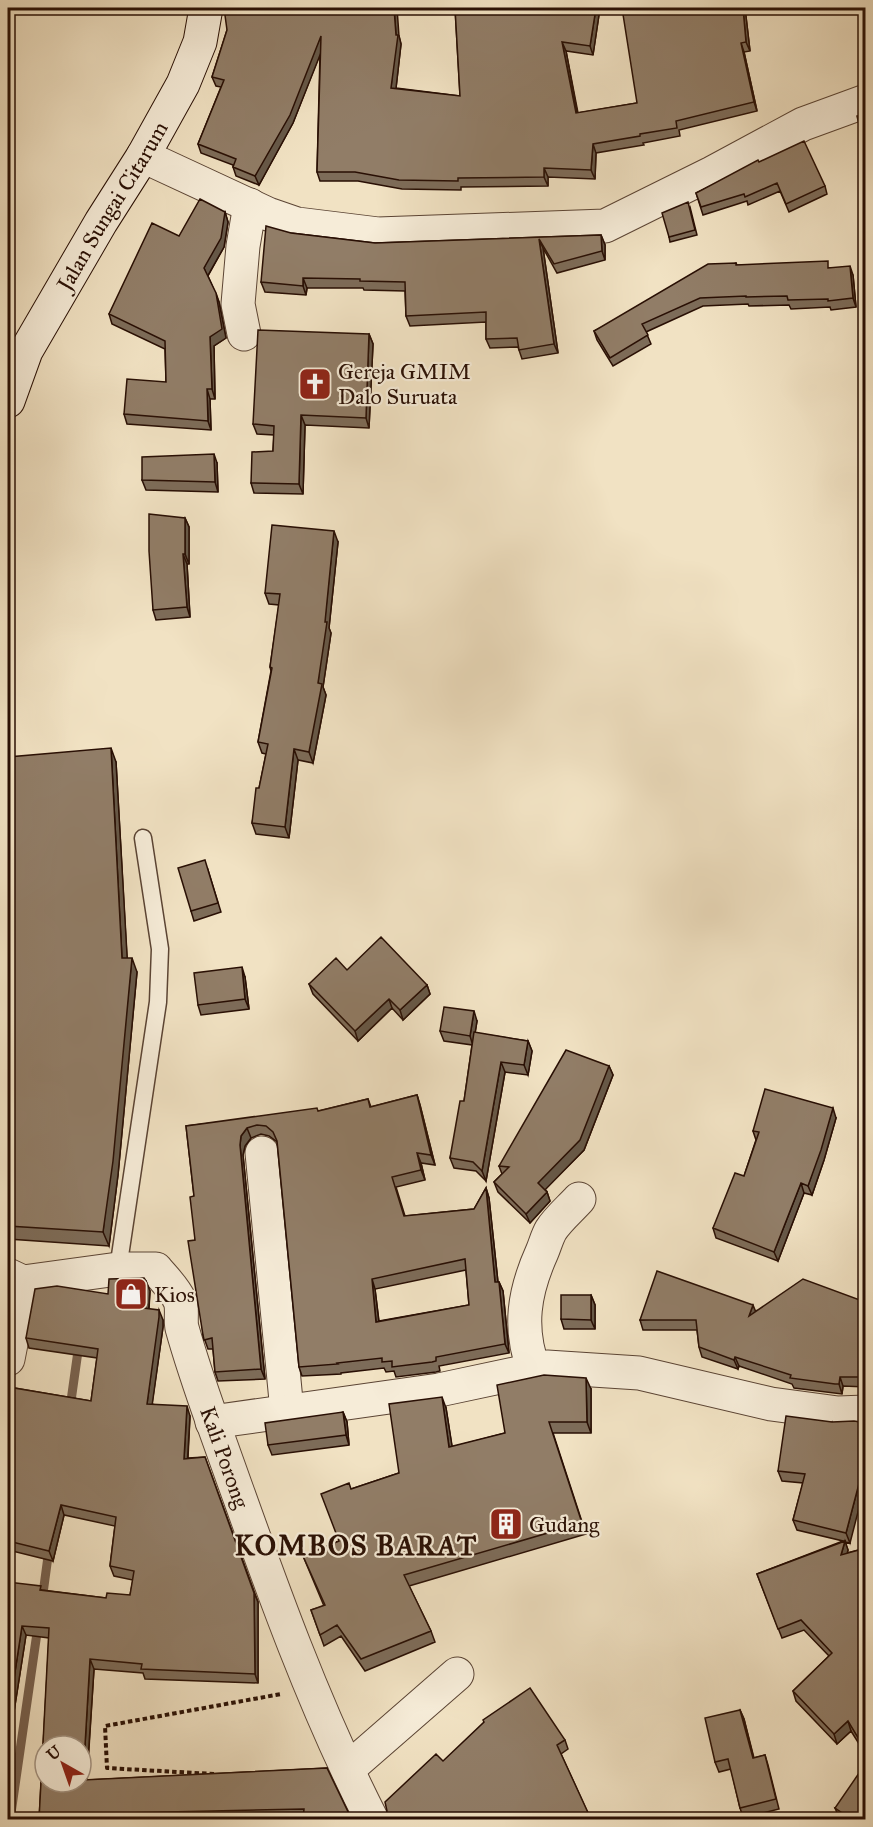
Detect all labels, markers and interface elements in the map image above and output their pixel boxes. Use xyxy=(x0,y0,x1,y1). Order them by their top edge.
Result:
street label: Jalan Sungai Citarum xyxy=(50,116,173,297)
place label: Gereja GMIM Dalo Suruata xyxy=(338,358,471,410)
church icon: Gereja GMIM Dalo Suruata xyxy=(297,366,333,402)
shop icon: Kios xyxy=(113,1276,149,1312)
place label: Kios xyxy=(154,1281,195,1308)
street label: Kali Porong xyxy=(195,1403,256,1513)
building icon: Gudang xyxy=(488,1506,524,1542)
place label: Gudang xyxy=(529,1511,600,1538)
district label: KOMBOS BARAT xyxy=(234,1528,478,1563)
north arrow xyxy=(33,1734,93,1794)
text: U xyxy=(43,1741,65,1764)

